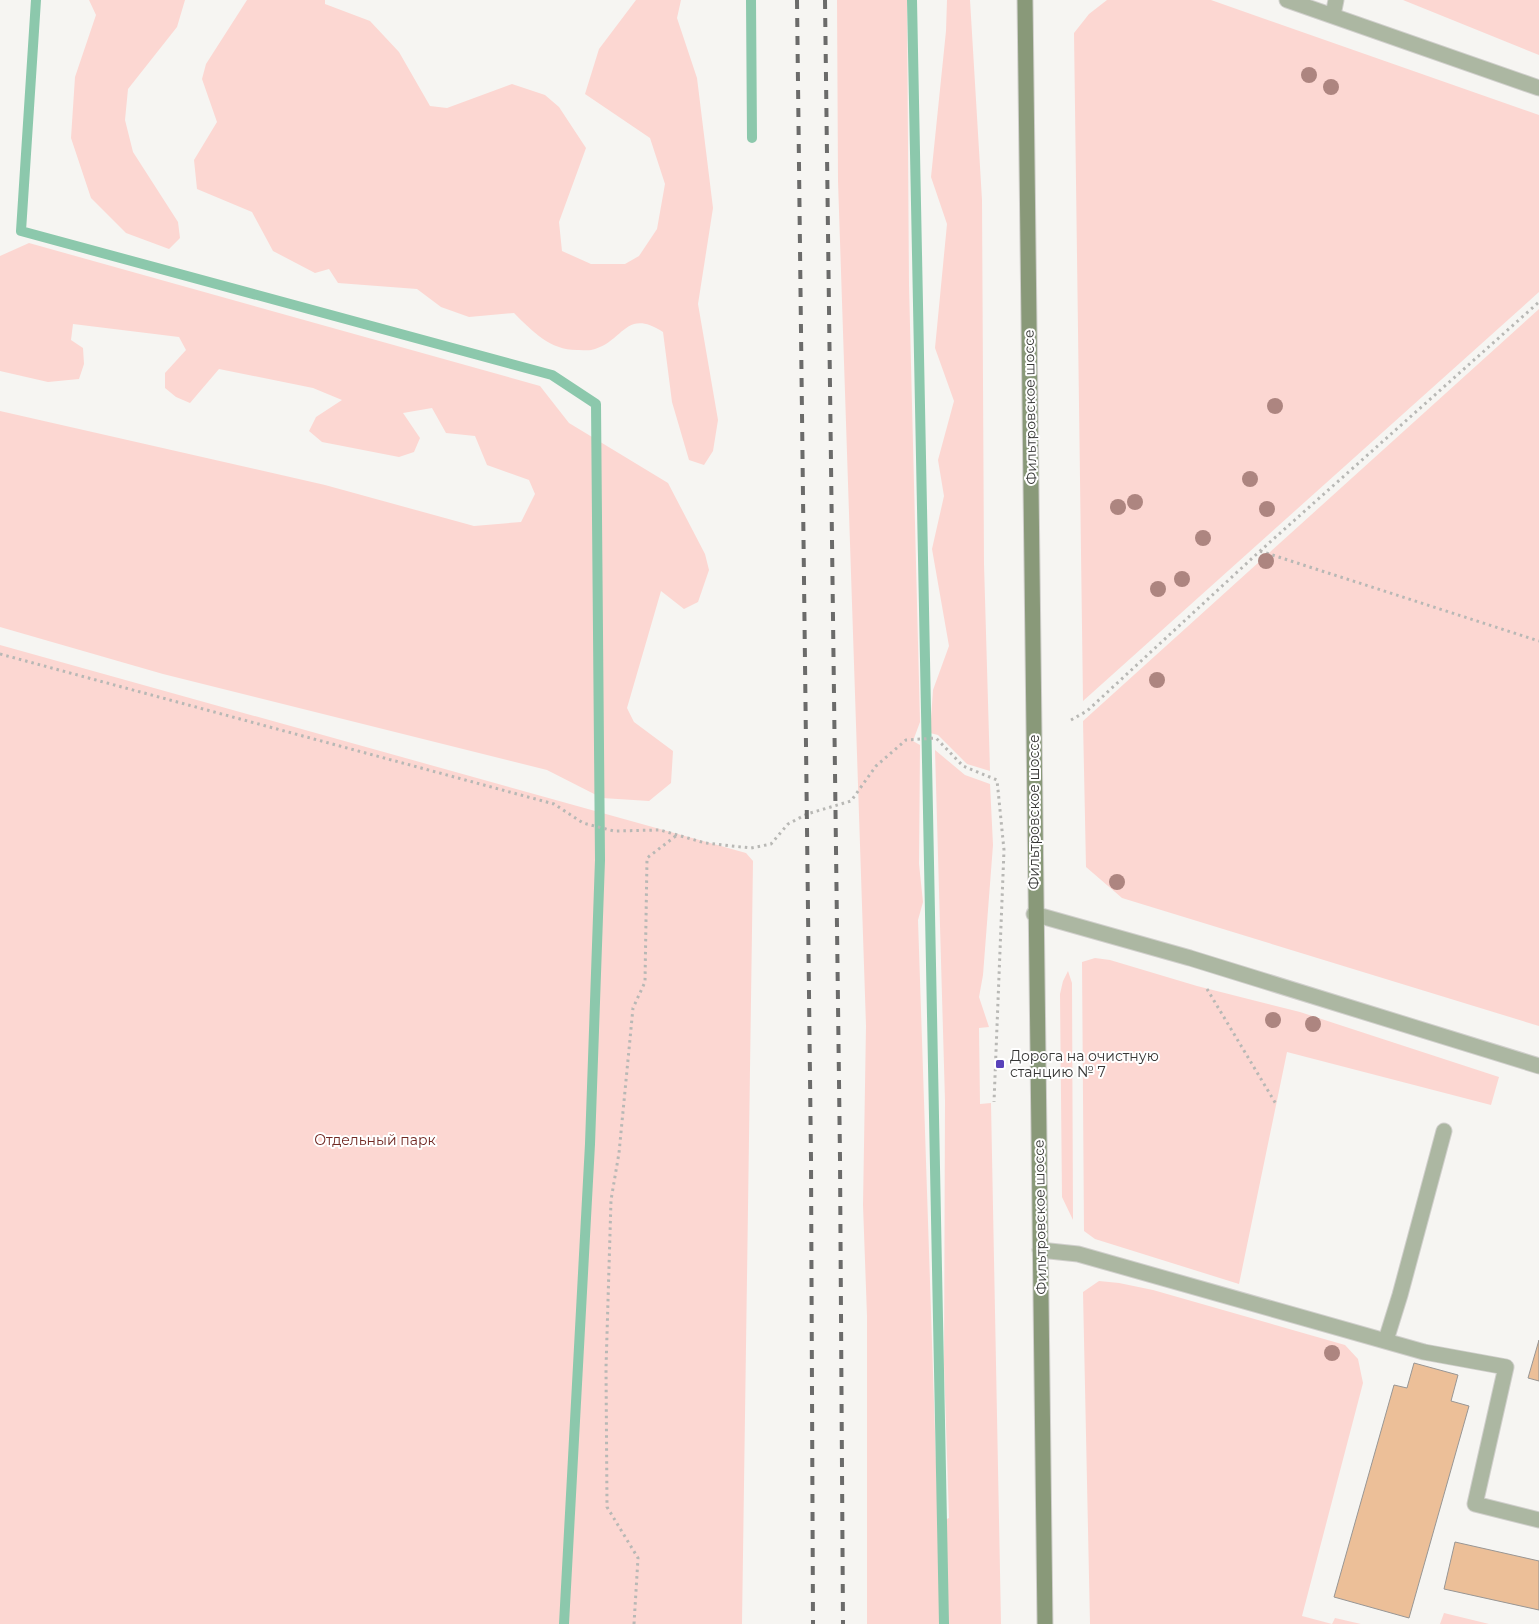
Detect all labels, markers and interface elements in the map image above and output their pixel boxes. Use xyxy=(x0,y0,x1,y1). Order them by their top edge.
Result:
street label: Фильтровское шоссе xyxy=(1020,329,1040,485)
street label: Фильтровское шоссе xyxy=(1025,734,1043,890)
place label: Дорога на очистную станцию № 7 xyxy=(1010,1047,1159,1081)
marker: Дорога на очистную станцию № 7 xyxy=(994,1058,1006,1070)
park label: Отдельный парк xyxy=(314,1131,436,1149)
street label: Фильтровское шоссе xyxy=(1030,1139,1050,1295)

